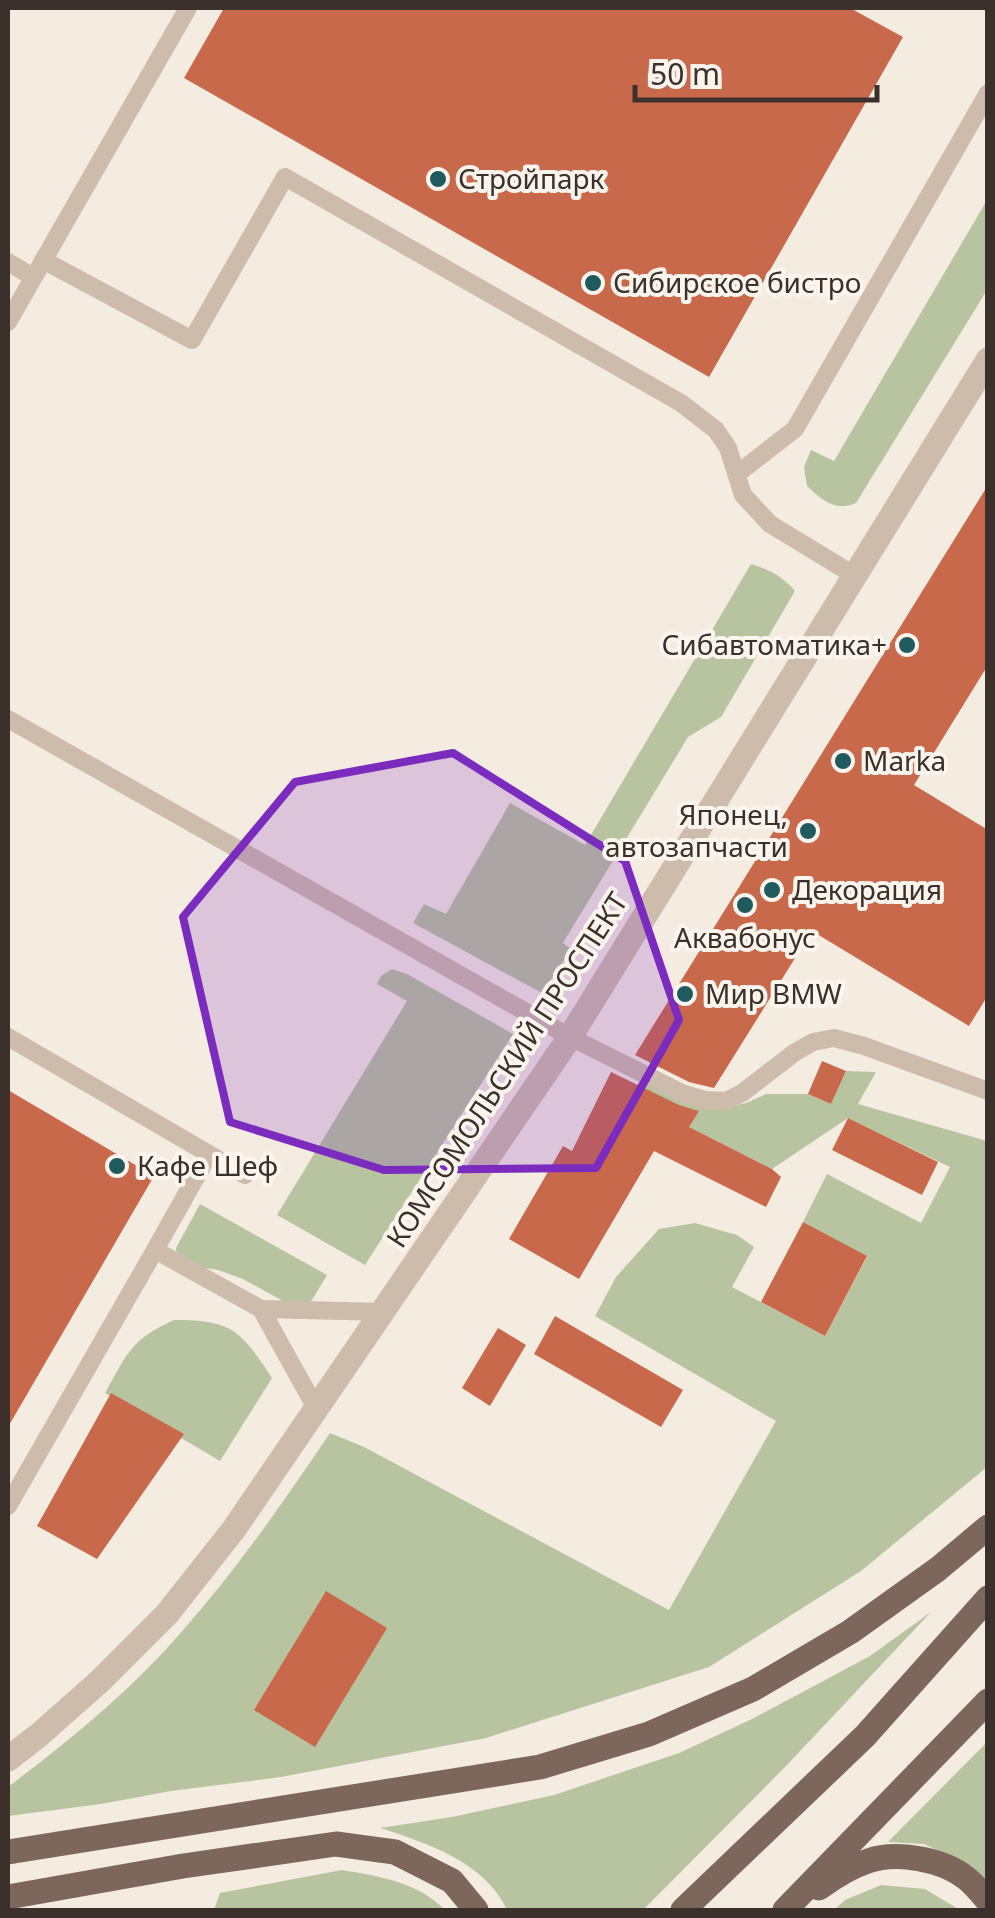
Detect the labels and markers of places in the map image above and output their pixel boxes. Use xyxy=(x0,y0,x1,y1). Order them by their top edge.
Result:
place label: Стройпарк xyxy=(458,159,605,197)
marker: Стройпарк xyxy=(427,168,449,190)
place label: Сибирское бистро xyxy=(613,263,861,301)
marker: Сибирское бистро xyxy=(582,272,604,294)
place label: Сибавтоматика+ xyxy=(661,625,887,663)
marker: Сибавтоматика+ xyxy=(896,634,918,656)
place label: Marka xyxy=(863,741,946,779)
marker: Marka xyxy=(832,750,854,772)
place label: Японец, автозапчасти xyxy=(605,795,788,865)
marker: Японец, автозапчасти xyxy=(797,820,819,842)
place label: Декорация xyxy=(792,870,942,908)
marker: Декорация xyxy=(761,879,783,901)
marker: Аквабонус xyxy=(734,894,756,916)
place label: Аквабонус xyxy=(674,918,816,956)
place label: Мир BMW xyxy=(705,974,842,1012)
marker: Мир BMW xyxy=(674,983,696,1005)
place label: Кафе Шеф xyxy=(137,1146,278,1184)
marker: Кафе Шеф xyxy=(106,1155,128,1177)

